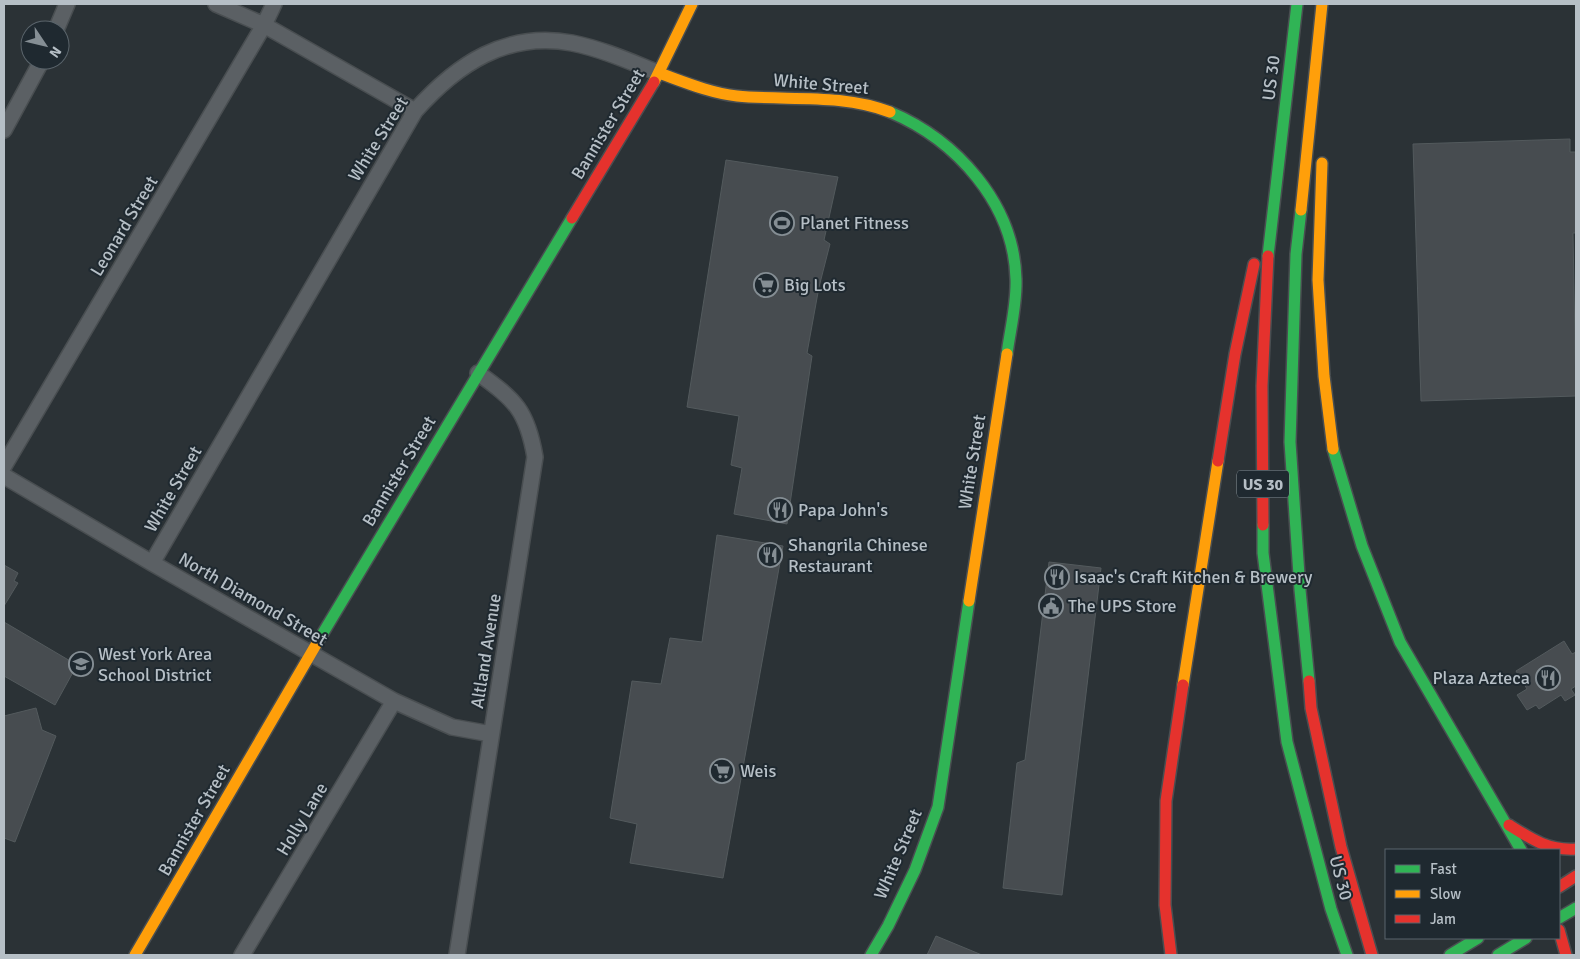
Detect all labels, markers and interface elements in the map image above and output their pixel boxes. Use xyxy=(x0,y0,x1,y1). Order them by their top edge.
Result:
north arrow xyxy=(20,20,70,70)
text: N xyxy=(45,43,65,61)
street label: US 30 xyxy=(1257,54,1285,102)
street label: Bannister Street xyxy=(566,65,650,183)
street label: White Street xyxy=(772,69,870,99)
street label: White Street xyxy=(343,93,413,185)
street label: Leonard Street xyxy=(85,172,163,280)
sports icon: Planet Fitness xyxy=(769,210,795,236)
place label: Planet Fitness xyxy=(800,212,909,234)
supermarket icon: Big Lots xyxy=(753,272,779,298)
place label: Big Lots xyxy=(784,274,846,296)
street label: Bannister Street xyxy=(357,412,441,530)
street label: White Street xyxy=(954,413,990,511)
street label: White Street xyxy=(139,442,207,536)
road number: US 30 xyxy=(1237,470,1289,498)
restaurant icon: Papa John's xyxy=(767,497,793,523)
place label: Papa John's xyxy=(798,499,888,521)
place label: Shangrila Chinese Restaurant xyxy=(788,534,928,577)
restaurant icon: Shangrila Chinese Restaurant xyxy=(757,542,783,568)
street label: North Diamond Street xyxy=(175,547,331,651)
restaurant icon: Isaac's Craft Kitchen & Brewery xyxy=(1044,564,1070,590)
place label: Isaac's Craft Kitchen & Brewery xyxy=(1074,566,1313,588)
street label: Altland Avenue xyxy=(466,592,506,710)
public building icon: The UPS Store xyxy=(1038,593,1064,619)
place label: The UPS Store xyxy=(1068,595,1177,617)
place label: West York Area School District xyxy=(98,643,212,686)
school or university icon: West York Area School District xyxy=(68,651,94,677)
restaurant icon: Plaza Azteca xyxy=(1535,665,1561,691)
place label: Plaza Azteca xyxy=(1432,667,1530,689)
supermarket icon: Weis xyxy=(709,758,735,784)
street label: Bannister Street xyxy=(153,760,235,880)
place label: Weis xyxy=(740,760,776,782)
street label: Holly Lane xyxy=(272,779,332,859)
street label: White Street xyxy=(869,806,927,902)
legend xyxy=(1385,849,1560,939)
street label: US 30 xyxy=(1324,853,1358,903)
text: Fast xyxy=(1430,860,1457,878)
text: Slow xyxy=(1430,885,1461,903)
text: Jam xyxy=(1430,910,1456,928)

